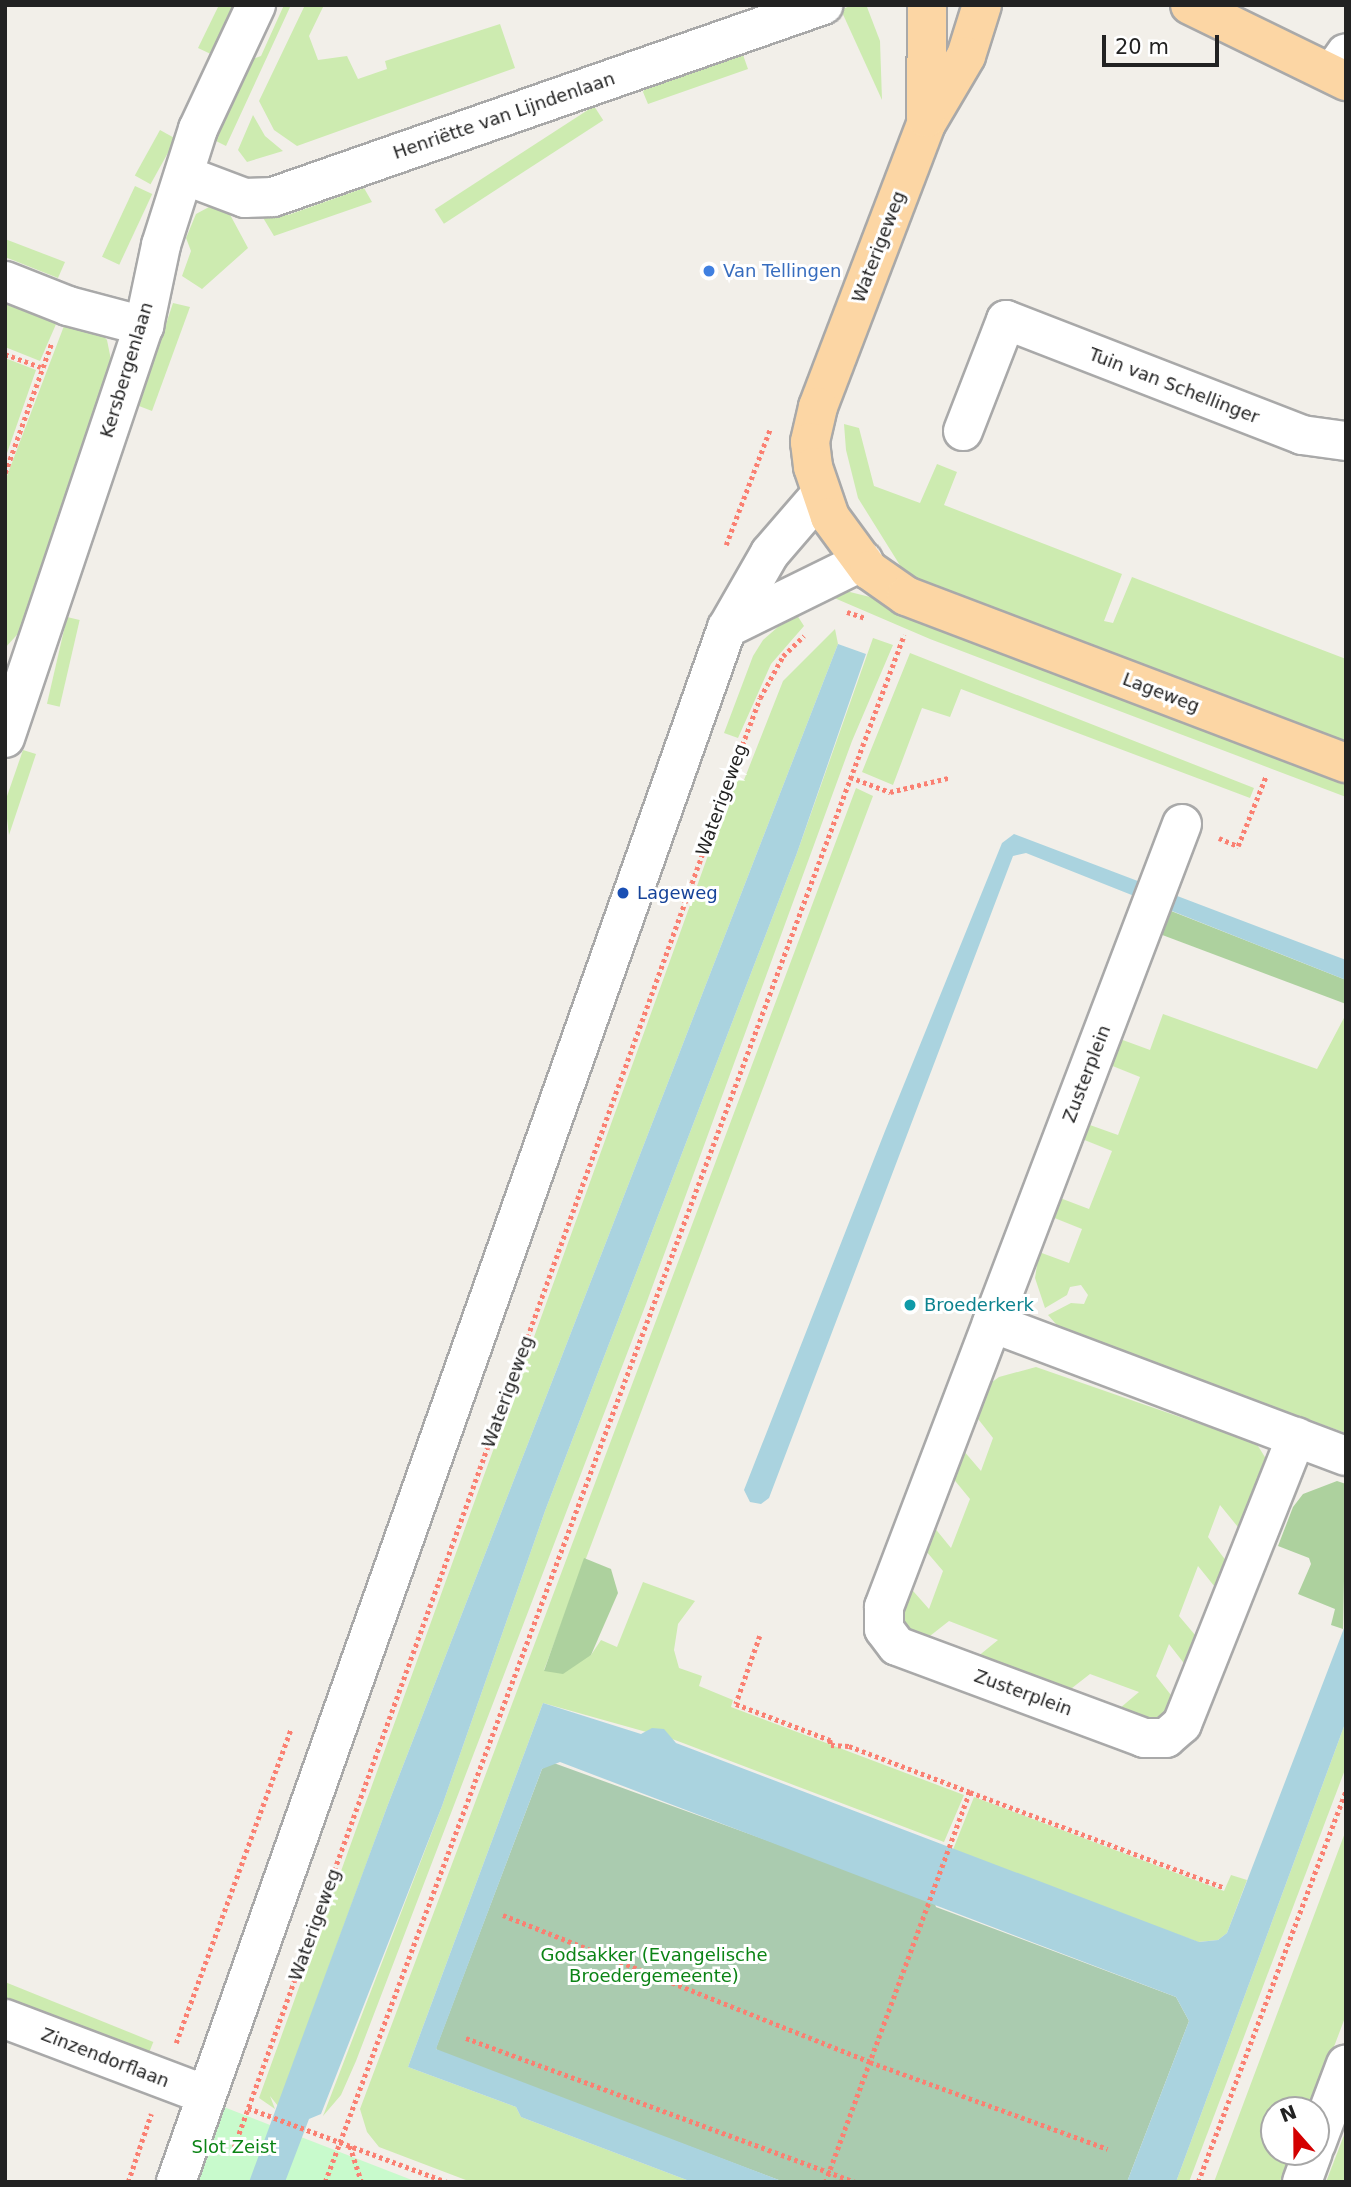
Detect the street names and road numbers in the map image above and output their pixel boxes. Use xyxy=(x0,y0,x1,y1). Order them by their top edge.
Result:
street label: Henriëtte van Lijndenlaan xyxy=(390,68,618,164)
street label: Waterigeweg xyxy=(848,188,910,306)
street label: Kersbergenlaan xyxy=(96,300,158,440)
street label: Tuin van Schellinger xyxy=(1086,344,1262,428)
street label: Lageweg xyxy=(1119,668,1203,718)
street label: Waterigeweg xyxy=(692,741,752,859)
street label: Zusterplein xyxy=(1059,1022,1115,1126)
street label: Waterigeweg xyxy=(478,1333,538,1451)
street label: Zusterplein xyxy=(971,1665,1075,1721)
street label: Waterigeweg xyxy=(285,1866,345,1984)
street label: Zinzendorflaan xyxy=(38,2024,172,2092)

